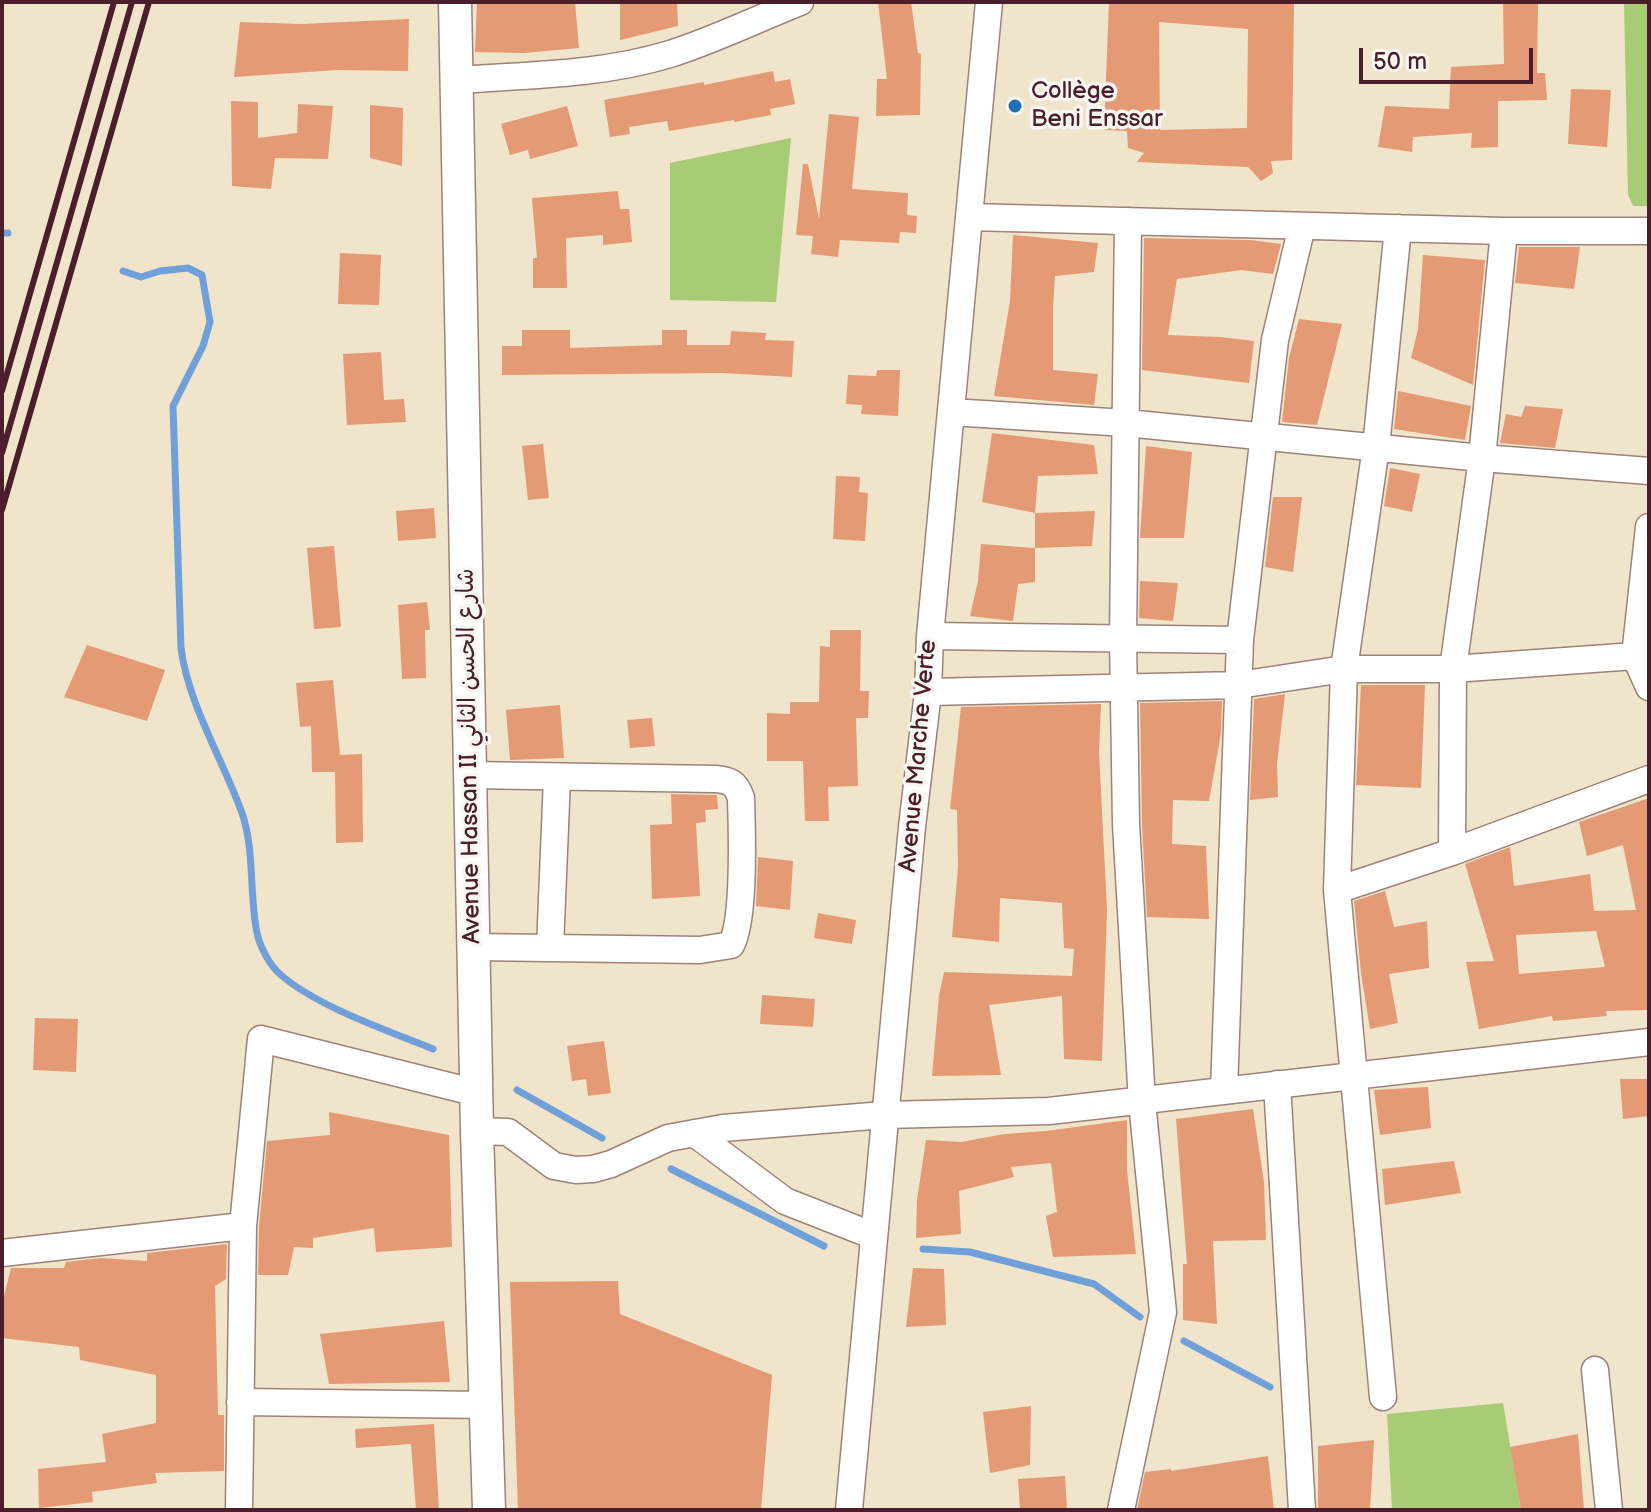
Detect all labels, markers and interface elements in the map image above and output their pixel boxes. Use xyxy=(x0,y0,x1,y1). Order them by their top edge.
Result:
scale bar xyxy=(1363,32,1537,82)
text: 50 m xyxy=(1373,47,1427,76)
place label: Collège Beni Enssar xyxy=(1031,78,1163,134)
marker: Collège Beni Enssar xyxy=(1006,97,1024,115)
street label: Avenue Hassan II شارع الحسن الثاني xyxy=(452,568,488,944)
street label: Avenue Marche Verte xyxy=(894,639,944,873)

